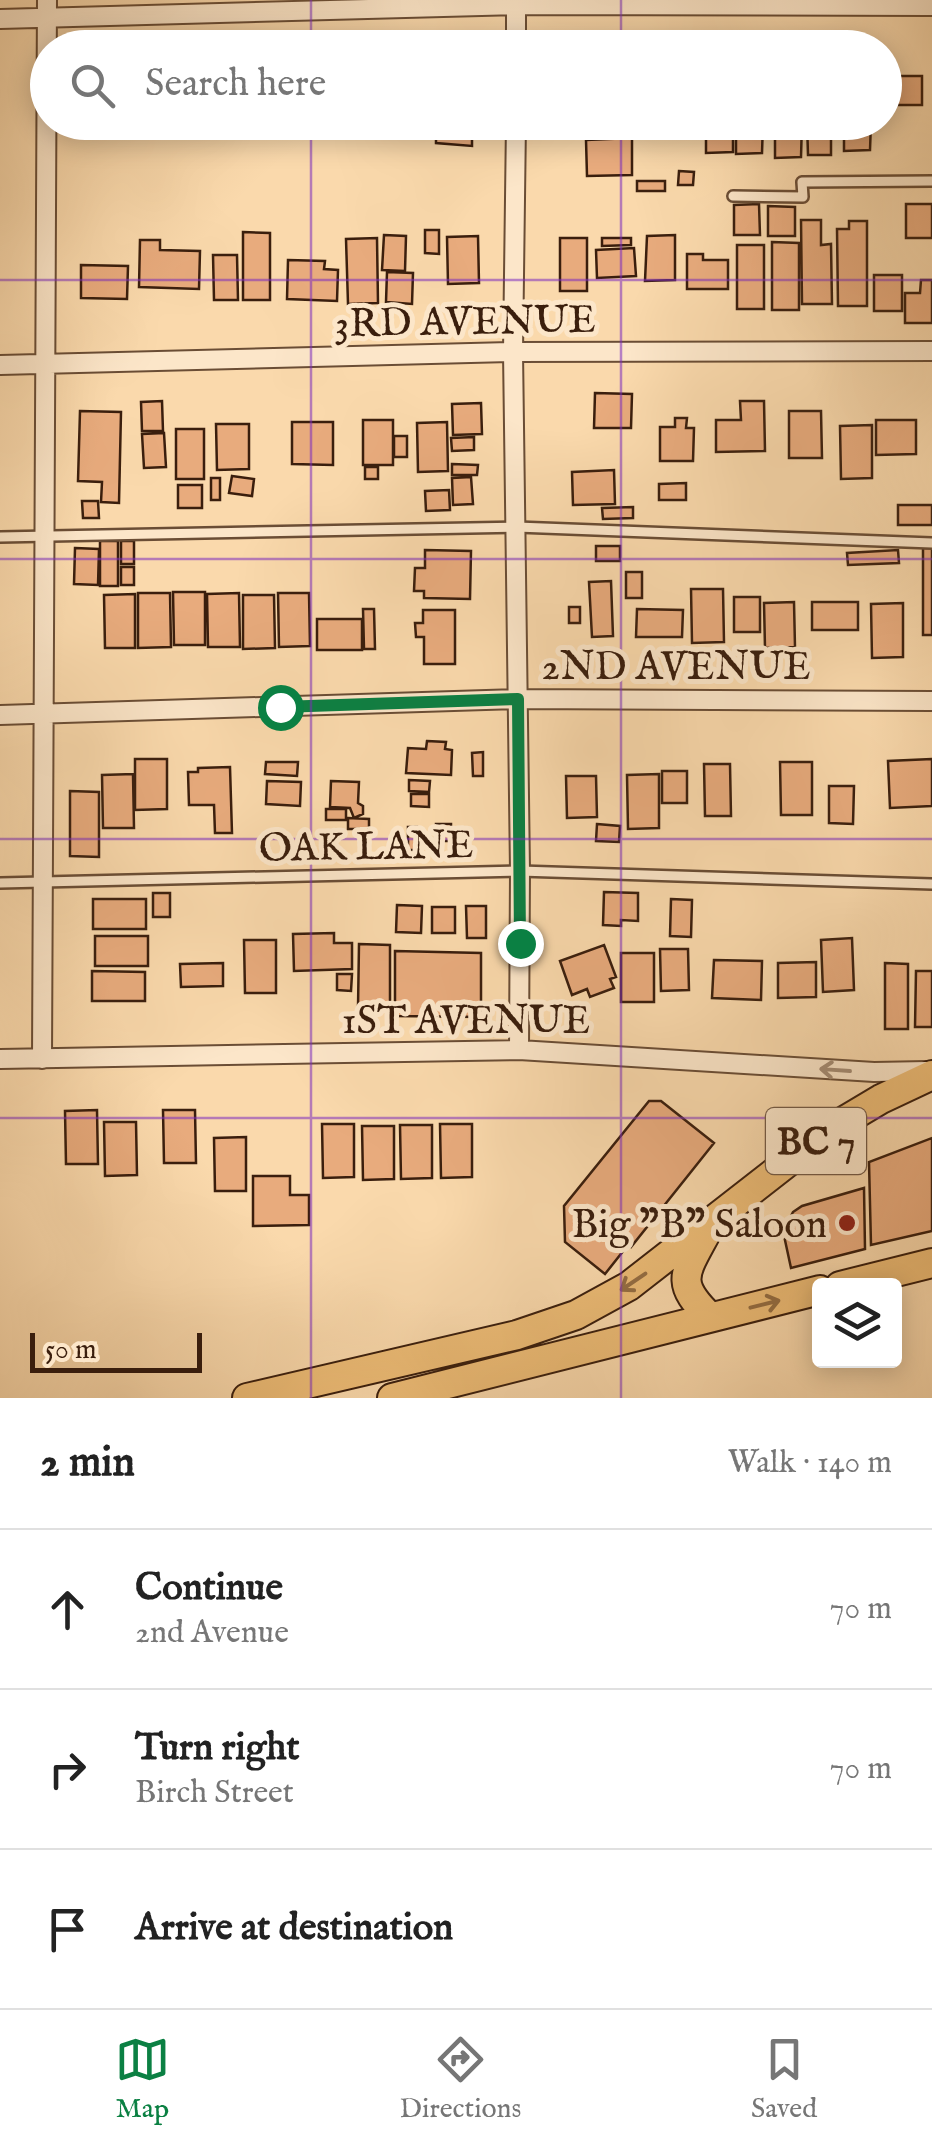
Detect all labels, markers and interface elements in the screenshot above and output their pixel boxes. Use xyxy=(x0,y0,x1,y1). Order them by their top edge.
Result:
search box xyxy=(30,30,902,140)
icon: search xyxy=(65,58,120,113)
text: Search here xyxy=(145,61,326,109)
street label: 3RD AVENUE xyxy=(334,296,596,351)
street label: 2ND AVENUE xyxy=(541,643,811,694)
route start xyxy=(258,685,304,731)
street label: OAK LANE xyxy=(258,821,474,876)
route end xyxy=(498,921,544,967)
street label: 1ST AVENUE xyxy=(342,997,590,1048)
one-way arrow xyxy=(819,1060,851,1079)
road number: BC 7 xyxy=(766,1108,866,1174)
place label: Big "B" Saloon xyxy=(572,1201,827,1252)
marker: Big "B" Saloon xyxy=(836,1212,858,1234)
one-way arrow xyxy=(619,1272,647,1293)
map controls xyxy=(812,1278,902,1368)
button: layers xyxy=(812,1278,902,1368)
one-way arrow xyxy=(748,1294,780,1312)
scale bar xyxy=(30,1328,202,1372)
text: 50 m xyxy=(45,1333,97,1368)
text: 2 min xyxy=(40,1437,135,1490)
text: Walk · 140 m xyxy=(728,1443,892,1484)
text: Continue xyxy=(135,1565,283,1613)
icon: ahead xyxy=(40,1582,95,1637)
text: 70 m xyxy=(830,1589,892,1630)
text: 2nd Avenue xyxy=(135,1613,289,1654)
text: Turn right xyxy=(135,1725,299,1773)
icon: right xyxy=(40,1742,95,1797)
text: 70 m xyxy=(830,1749,892,1790)
text: Birch Street xyxy=(135,1773,294,1814)
icon: arrive xyxy=(40,1902,95,1957)
text: Arrive at destination xyxy=(135,1905,453,1953)
tab: Map xyxy=(115,2032,170,2127)
tab: Directions xyxy=(399,2032,521,2127)
tab: Saved xyxy=(751,2032,817,2127)

